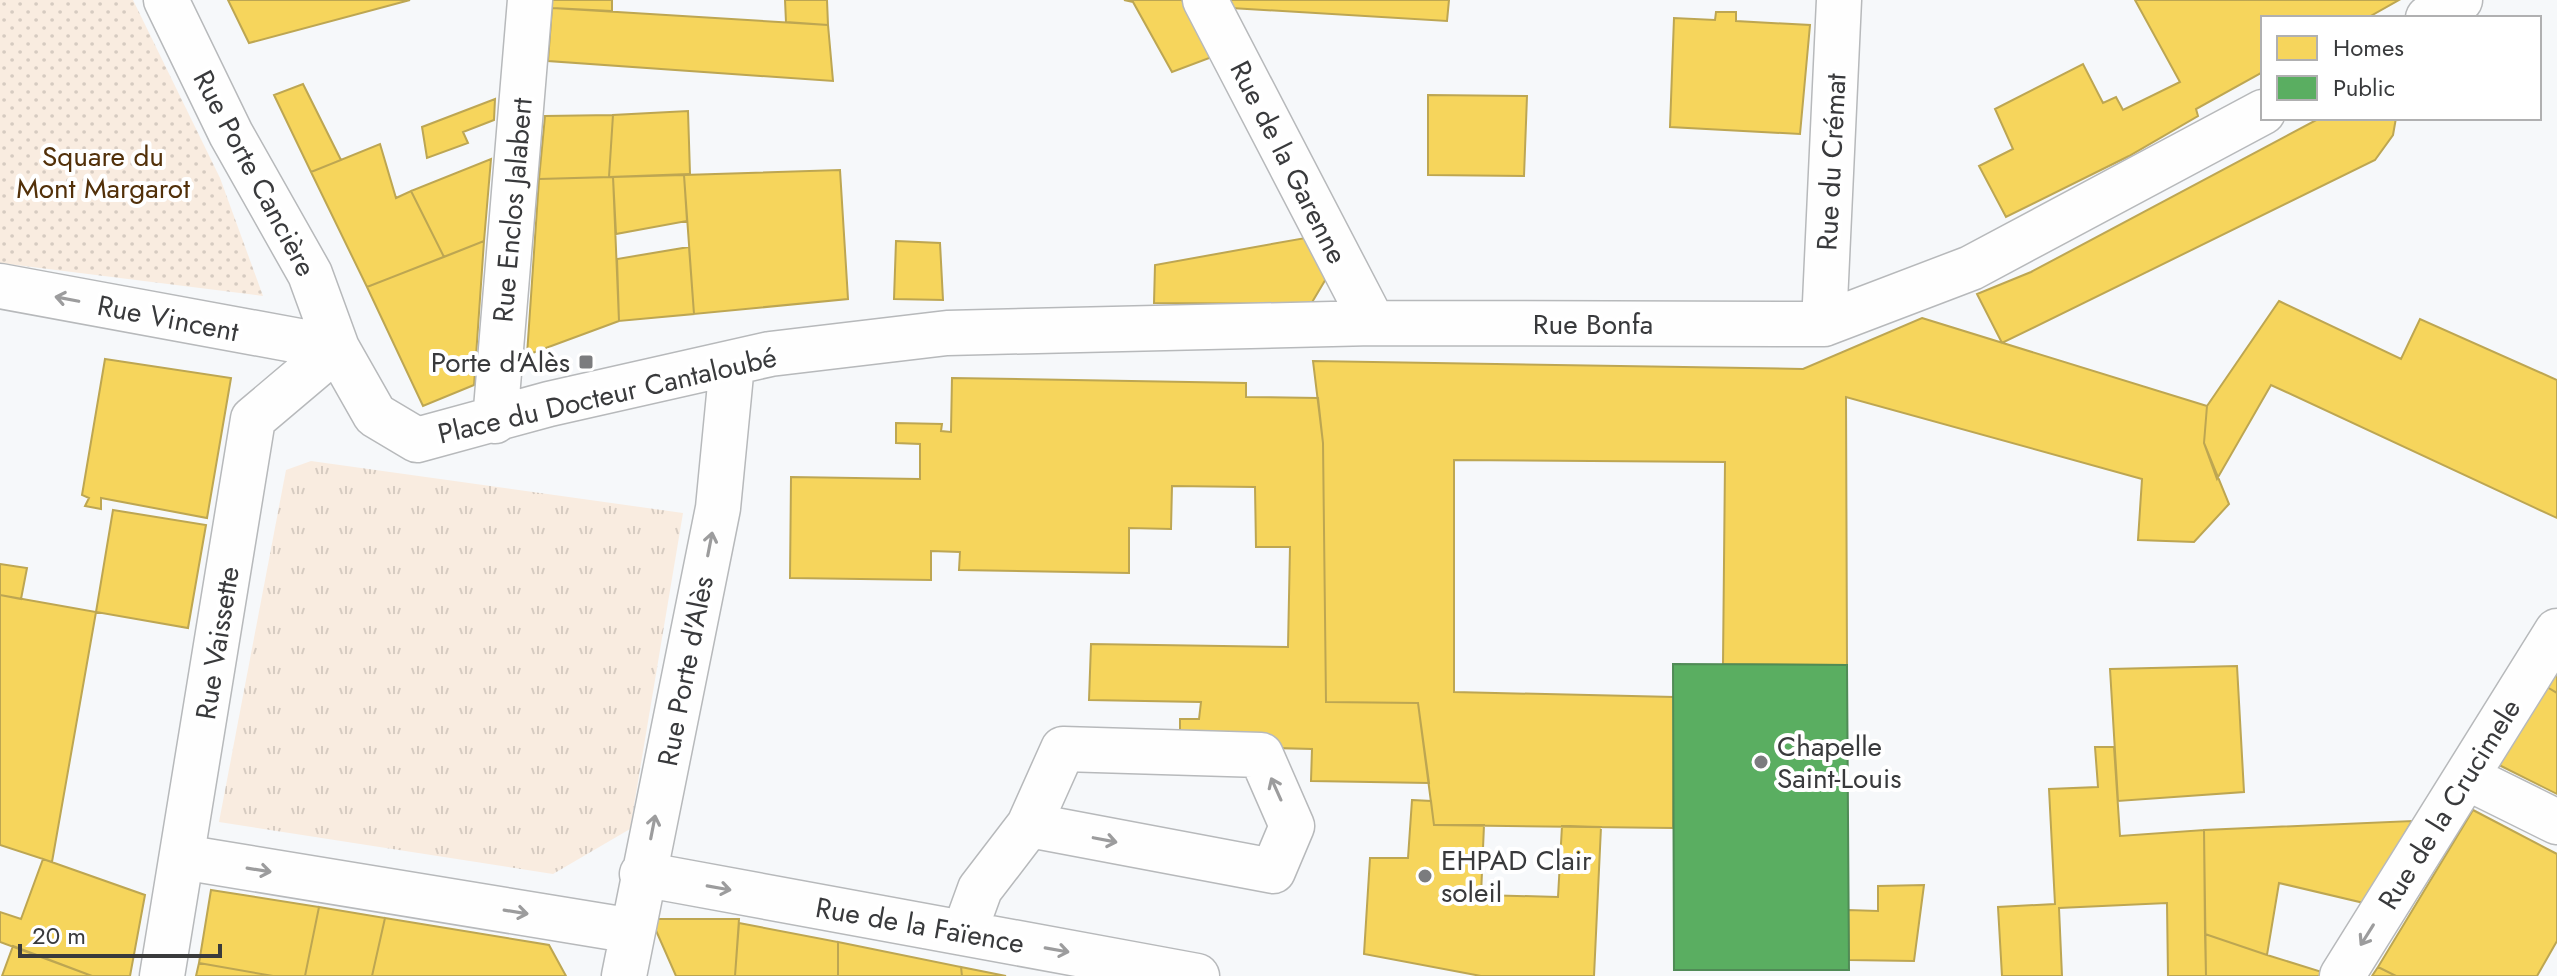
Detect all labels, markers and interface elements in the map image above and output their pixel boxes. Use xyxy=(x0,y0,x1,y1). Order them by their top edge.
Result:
legend xyxy=(2261,16,2541,120)
text: Homes xyxy=(2333,30,2404,65)
street label: Rue de la Garenne xyxy=(1220,54,1357,271)
street label: Rue Porte Cancière xyxy=(183,63,326,284)
text: Public xyxy=(2333,70,2395,105)
street label: Rue du Crémat xyxy=(1806,72,1857,252)
street label: Rue Enclos Jalabert xyxy=(482,96,543,324)
park label: Square du Mont Margarot xyxy=(16,136,190,209)
street label: Rue Vincent xyxy=(94,285,242,352)
one-way arrow xyxy=(55,290,81,305)
street label: Rue Bonfa xyxy=(1533,304,1653,345)
street label: Place du Docteur Cantaloubé xyxy=(434,337,780,454)
place label: Porte d'Alès xyxy=(431,342,570,383)
marker: Porte d'Alès xyxy=(577,353,595,371)
one-way arrow xyxy=(703,532,718,557)
street label: Rue Vaissette xyxy=(185,564,250,723)
street label: Rue Porte d'Alès xyxy=(647,573,724,769)
street label: Rue de la Crucimele xyxy=(2368,691,2531,918)
place label: Chapelle Saint-Louis xyxy=(1777,726,1902,799)
marker: Chapelle Saint-Louis xyxy=(1752,753,1770,771)
one-way arrow xyxy=(1268,777,1283,801)
one-way arrow xyxy=(647,814,662,840)
one-way arrow xyxy=(1092,833,1117,848)
place label: EHPAD Clair soleil xyxy=(1441,840,1592,913)
one-way arrow xyxy=(246,863,272,878)
marker: EHPAD Clair soleil xyxy=(1416,867,1434,885)
one-way arrow xyxy=(706,882,731,897)
street label: Rue de la Faïence xyxy=(812,887,1027,964)
one-way arrow xyxy=(503,905,528,920)
scale bar xyxy=(20,908,220,958)
text: 20 m xyxy=(32,918,86,953)
one-way arrow xyxy=(2359,923,2375,946)
one-way arrow xyxy=(1044,944,1070,959)

